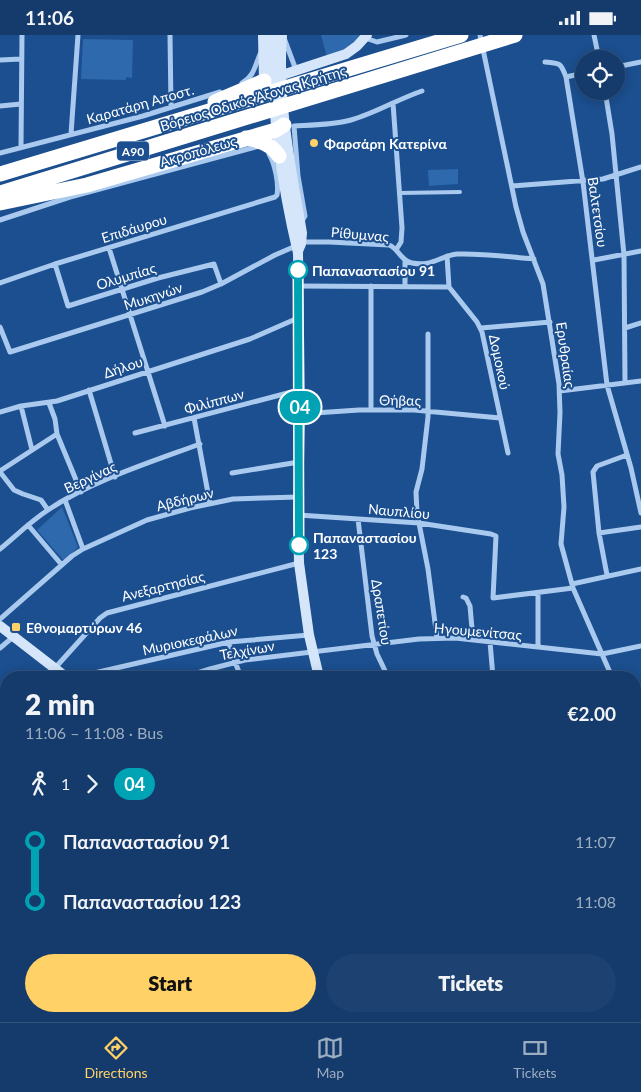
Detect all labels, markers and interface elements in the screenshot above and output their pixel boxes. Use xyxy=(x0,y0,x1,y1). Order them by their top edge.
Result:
text: 11:06 xyxy=(25,6,74,29)
map controls xyxy=(575,50,625,100)
button: locate xyxy=(575,50,625,100)
street label: Βόρειος Οδικός Άξονας Κρήτης xyxy=(158,61,349,134)
street label: Καρατάρη Αποστ. xyxy=(84,81,196,127)
street label: Ακροπόλεως xyxy=(158,132,239,170)
place label: Φαρσάρη Κατερίνα xyxy=(324,135,447,152)
marker: Φαρσάρη Κατερίνα xyxy=(308,137,320,149)
road number: Α90 xyxy=(117,141,149,160)
street label: Βαλτετσίου xyxy=(585,176,611,248)
street label: Επιδάυρου xyxy=(99,210,169,246)
street label: Ρίθυμνας xyxy=(330,223,390,245)
street label: Ολυμπίας xyxy=(94,259,158,293)
marker: Παπαναστασίου 91 xyxy=(288,260,308,280)
place label: Παπαναστασίου 91 xyxy=(312,262,435,279)
street label: Μυκηνών xyxy=(121,279,185,313)
street label: Ερυθραίας xyxy=(553,321,579,390)
street label: Δομοκού xyxy=(486,333,514,391)
street label: Δήλου xyxy=(101,353,145,381)
street label: Φιλίππων xyxy=(182,385,246,417)
line badge: 04 xyxy=(278,391,322,423)
street label: Θήβας xyxy=(379,391,422,409)
text: 04 xyxy=(290,396,310,418)
street label: Βεργίνας xyxy=(61,457,119,496)
street label: Αβδήρων xyxy=(154,484,216,514)
street label: Ναυπλίου xyxy=(367,500,431,522)
place label: Παπαναστασίου 123 xyxy=(313,529,417,562)
marker: Παπαναστασίου 123 xyxy=(289,535,309,555)
street label: Ανεξαρτησίας xyxy=(120,567,207,605)
street label: Δραπετίου xyxy=(368,578,396,646)
place label: Εθνομαρτύρων 46 xyxy=(26,619,142,636)
street label: Ηγουμενίτσας xyxy=(433,619,523,643)
marker: Εθνομαρτύρων 46 xyxy=(10,621,22,633)
street label: Μυριοκεφάλων xyxy=(141,622,239,658)
street label: Τελχίνων xyxy=(218,637,276,663)
text: 2 min xyxy=(25,687,95,721)
text: €2.00 xyxy=(567,702,616,725)
text: 11:06 – 11:08 · Bus xyxy=(25,723,163,742)
icon: walk xyxy=(25,770,53,798)
icon: forward xyxy=(78,770,106,798)
text: 04 xyxy=(124,773,145,795)
text: 1 xyxy=(61,774,70,793)
text: Παπαναστασίου 91 xyxy=(63,830,230,853)
text: 11:07 xyxy=(575,832,616,851)
text: Παπαναστασίου 123 xyxy=(63,890,241,913)
text: 11:08 xyxy=(575,892,616,911)
button: Start xyxy=(25,954,316,1012)
button: Tickets xyxy=(326,954,616,1012)
tab: Directions xyxy=(84,1034,148,1081)
tab: Map xyxy=(316,1034,344,1081)
tab: Tickets xyxy=(513,1034,557,1081)

